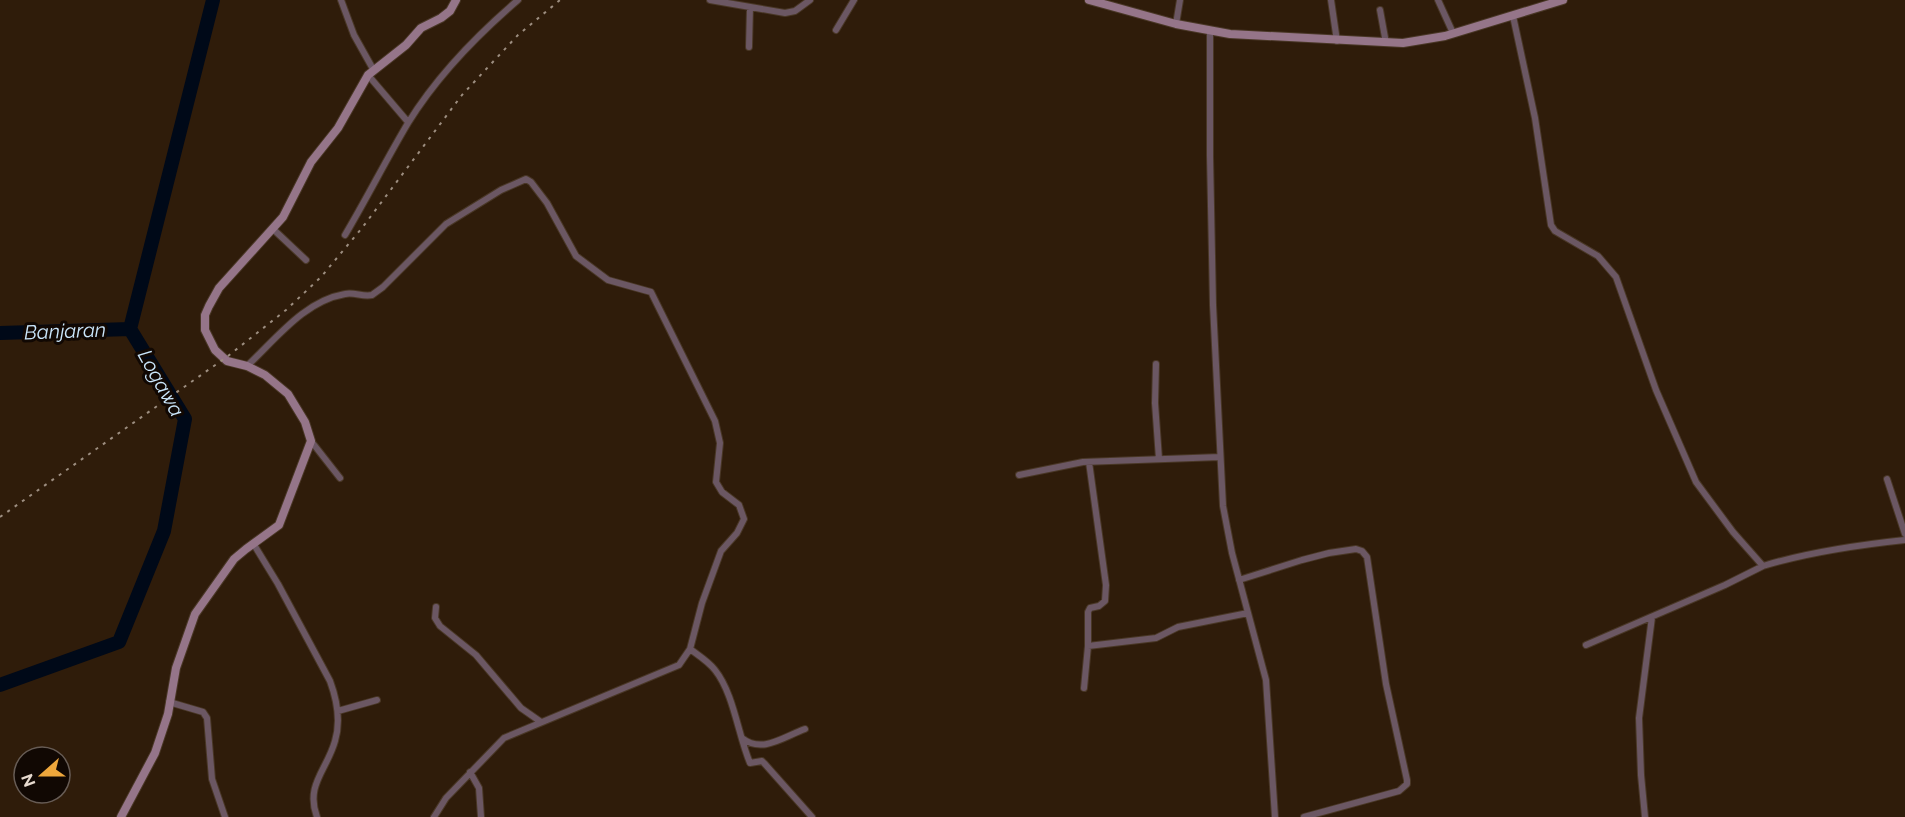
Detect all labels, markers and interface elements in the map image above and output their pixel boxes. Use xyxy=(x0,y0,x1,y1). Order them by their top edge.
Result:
water label: Banjaran xyxy=(24,318,106,344)
water label: Logawa xyxy=(133,345,189,421)
north arrow xyxy=(12,745,72,805)
text: N xyxy=(17,771,40,789)

